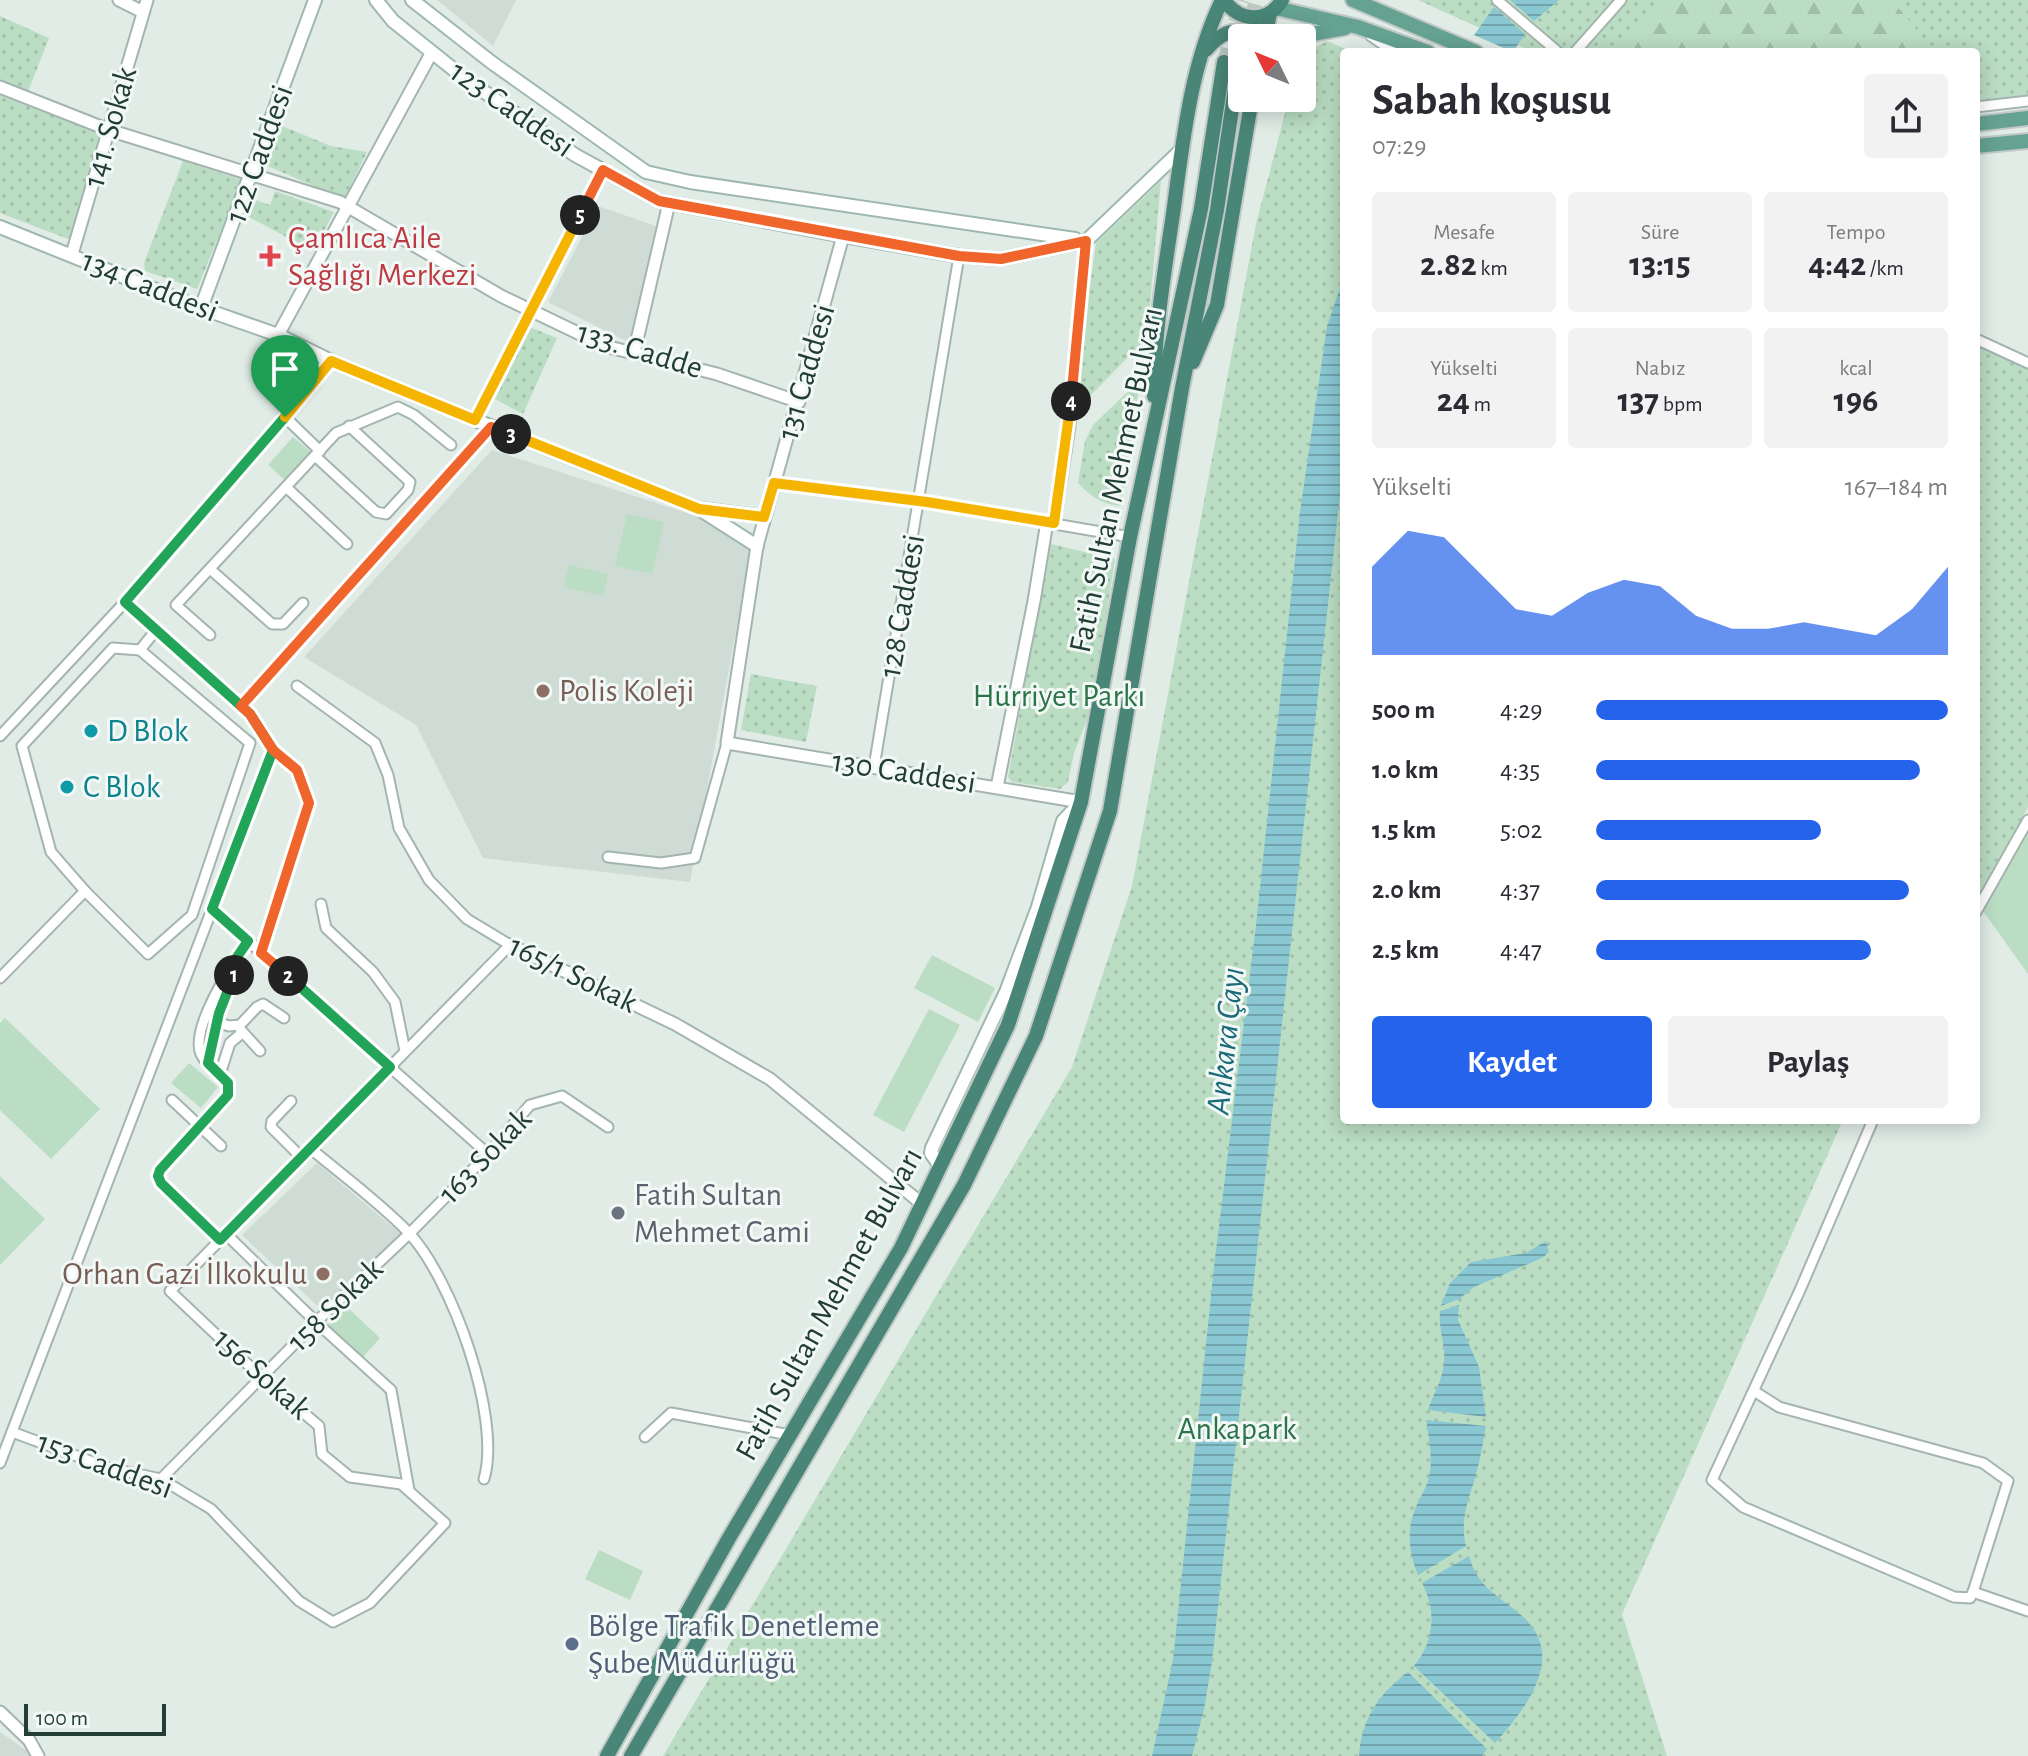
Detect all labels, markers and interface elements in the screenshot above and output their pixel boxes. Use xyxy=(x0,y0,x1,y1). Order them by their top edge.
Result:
north arrow xyxy=(1228,24,1316,112)
map controls xyxy=(1228,24,1316,112)
street label: 123 Caddesi xyxy=(444,55,580,163)
street label: 141. Sokak xyxy=(78,63,143,191)
button: share xyxy=(1864,74,1948,158)
text: Sabah koşusu xyxy=(1372,79,1611,123)
street label: 122 Caddesi xyxy=(219,81,299,227)
text: 07:29 xyxy=(1372,133,1427,159)
pin: 5 xyxy=(560,195,600,235)
text: 5 xyxy=(575,204,585,226)
text: Mesafe xyxy=(1433,221,1495,243)
text: Süre xyxy=(1641,221,1679,243)
text: Tempo xyxy=(1826,221,1886,243)
place label: Çamlıca Aile Sağlığı Merkezi xyxy=(288,222,477,291)
street label: 134 Caddesi xyxy=(77,244,223,328)
marker: Çamlıca Aile Sağlığı Merkezi xyxy=(259,245,281,267)
text: 2.82 xyxy=(1420,248,1477,282)
text: 13:15 xyxy=(1629,248,1691,282)
text: 4:42 xyxy=(1808,248,1866,282)
text: km xyxy=(1477,257,1508,279)
text: /km xyxy=(1866,257,1904,279)
street label: 131 Caddesi xyxy=(771,301,841,443)
street label: Fatih Sultan Mehmet Bulvarı xyxy=(1064,305,1168,655)
street label: 133. Cadde xyxy=(574,316,706,384)
pin xyxy=(251,335,319,417)
icon: arrive xyxy=(263,347,307,391)
text: Yükselti xyxy=(1430,357,1498,379)
text: Nabız xyxy=(1635,357,1685,379)
text: kcal xyxy=(1839,357,1873,379)
pin: 4 xyxy=(1051,381,1091,421)
text: 24 xyxy=(1437,384,1470,418)
text: 137 xyxy=(1617,384,1659,418)
text: 196 xyxy=(1833,384,1879,418)
text: 4 xyxy=(1065,390,1077,412)
text: m xyxy=(1470,393,1491,415)
text: bpm xyxy=(1659,393,1703,415)
pin: 3 xyxy=(491,414,531,454)
text: 3 xyxy=(506,423,516,445)
text: Yükselti xyxy=(1372,474,1452,500)
text: 167–184 m xyxy=(1845,474,1948,500)
street label: 128 Caddesi xyxy=(874,532,930,680)
place label: Polis Koleji xyxy=(559,675,694,707)
park label: Hürriyet Parkı xyxy=(973,680,1145,712)
marker: Polis Koleji xyxy=(534,682,552,700)
text: 500 m xyxy=(1372,697,1435,723)
text: 4:29 xyxy=(1500,697,1543,723)
place label: D Blok xyxy=(107,715,189,747)
marker: D Blok xyxy=(82,722,100,740)
street label: 130 Caddesi xyxy=(830,745,978,799)
text: 1.0 km xyxy=(1372,757,1439,783)
text: 4:35 xyxy=(1500,757,1540,783)
place label: C Blok xyxy=(83,771,161,803)
marker: C Blok xyxy=(58,778,76,796)
text: 1.5 km xyxy=(1372,817,1436,843)
text: 5:02 xyxy=(1500,817,1542,843)
text: 2.0 km xyxy=(1372,877,1442,903)
text: 4:37 xyxy=(1500,877,1540,903)
street label: 165/1 Sokak xyxy=(504,929,643,1019)
text: 2.5 km xyxy=(1372,937,1439,963)
text: 4:47 xyxy=(1500,937,1542,963)
pin: 1 xyxy=(214,955,254,995)
pin: 2 xyxy=(268,956,308,996)
text: 1 xyxy=(230,964,238,986)
text: 2 xyxy=(283,965,293,987)
water label: Ankara Çayı xyxy=(1201,966,1251,1117)
button: Kaydet xyxy=(1372,1016,1652,1108)
button: Paylaş xyxy=(1668,1016,1948,1108)
street label: 163 Sokak xyxy=(432,1102,538,1210)
street label: Fatih Sultan Mehmet Bulvarı xyxy=(730,1142,928,1466)
place label: Fatih Sultan Mehmet Cami xyxy=(634,1179,810,1248)
marker: Fatih Sultan Mehmet Cami xyxy=(609,1204,627,1222)
street label: 158 Sokak xyxy=(281,1252,389,1358)
place label: Orhan Gazi İlkokulu xyxy=(62,1257,307,1290)
marker: Orhan Gazi İlkokulu xyxy=(314,1265,332,1283)
street label: 156 Sokak xyxy=(207,1323,317,1426)
park label: Ankapark xyxy=(1177,1413,1297,1445)
street label: 153 Caddesi xyxy=(33,1426,177,1504)
place label: Bölge Trafik Denetleme Şube Müdürlüğü xyxy=(588,1610,879,1679)
marker: Bölge Trafik Denetleme Şube Müdürlüğü xyxy=(563,1635,581,1653)
scale bar xyxy=(24,1700,166,1736)
text: 100 m xyxy=(36,1707,88,1729)

